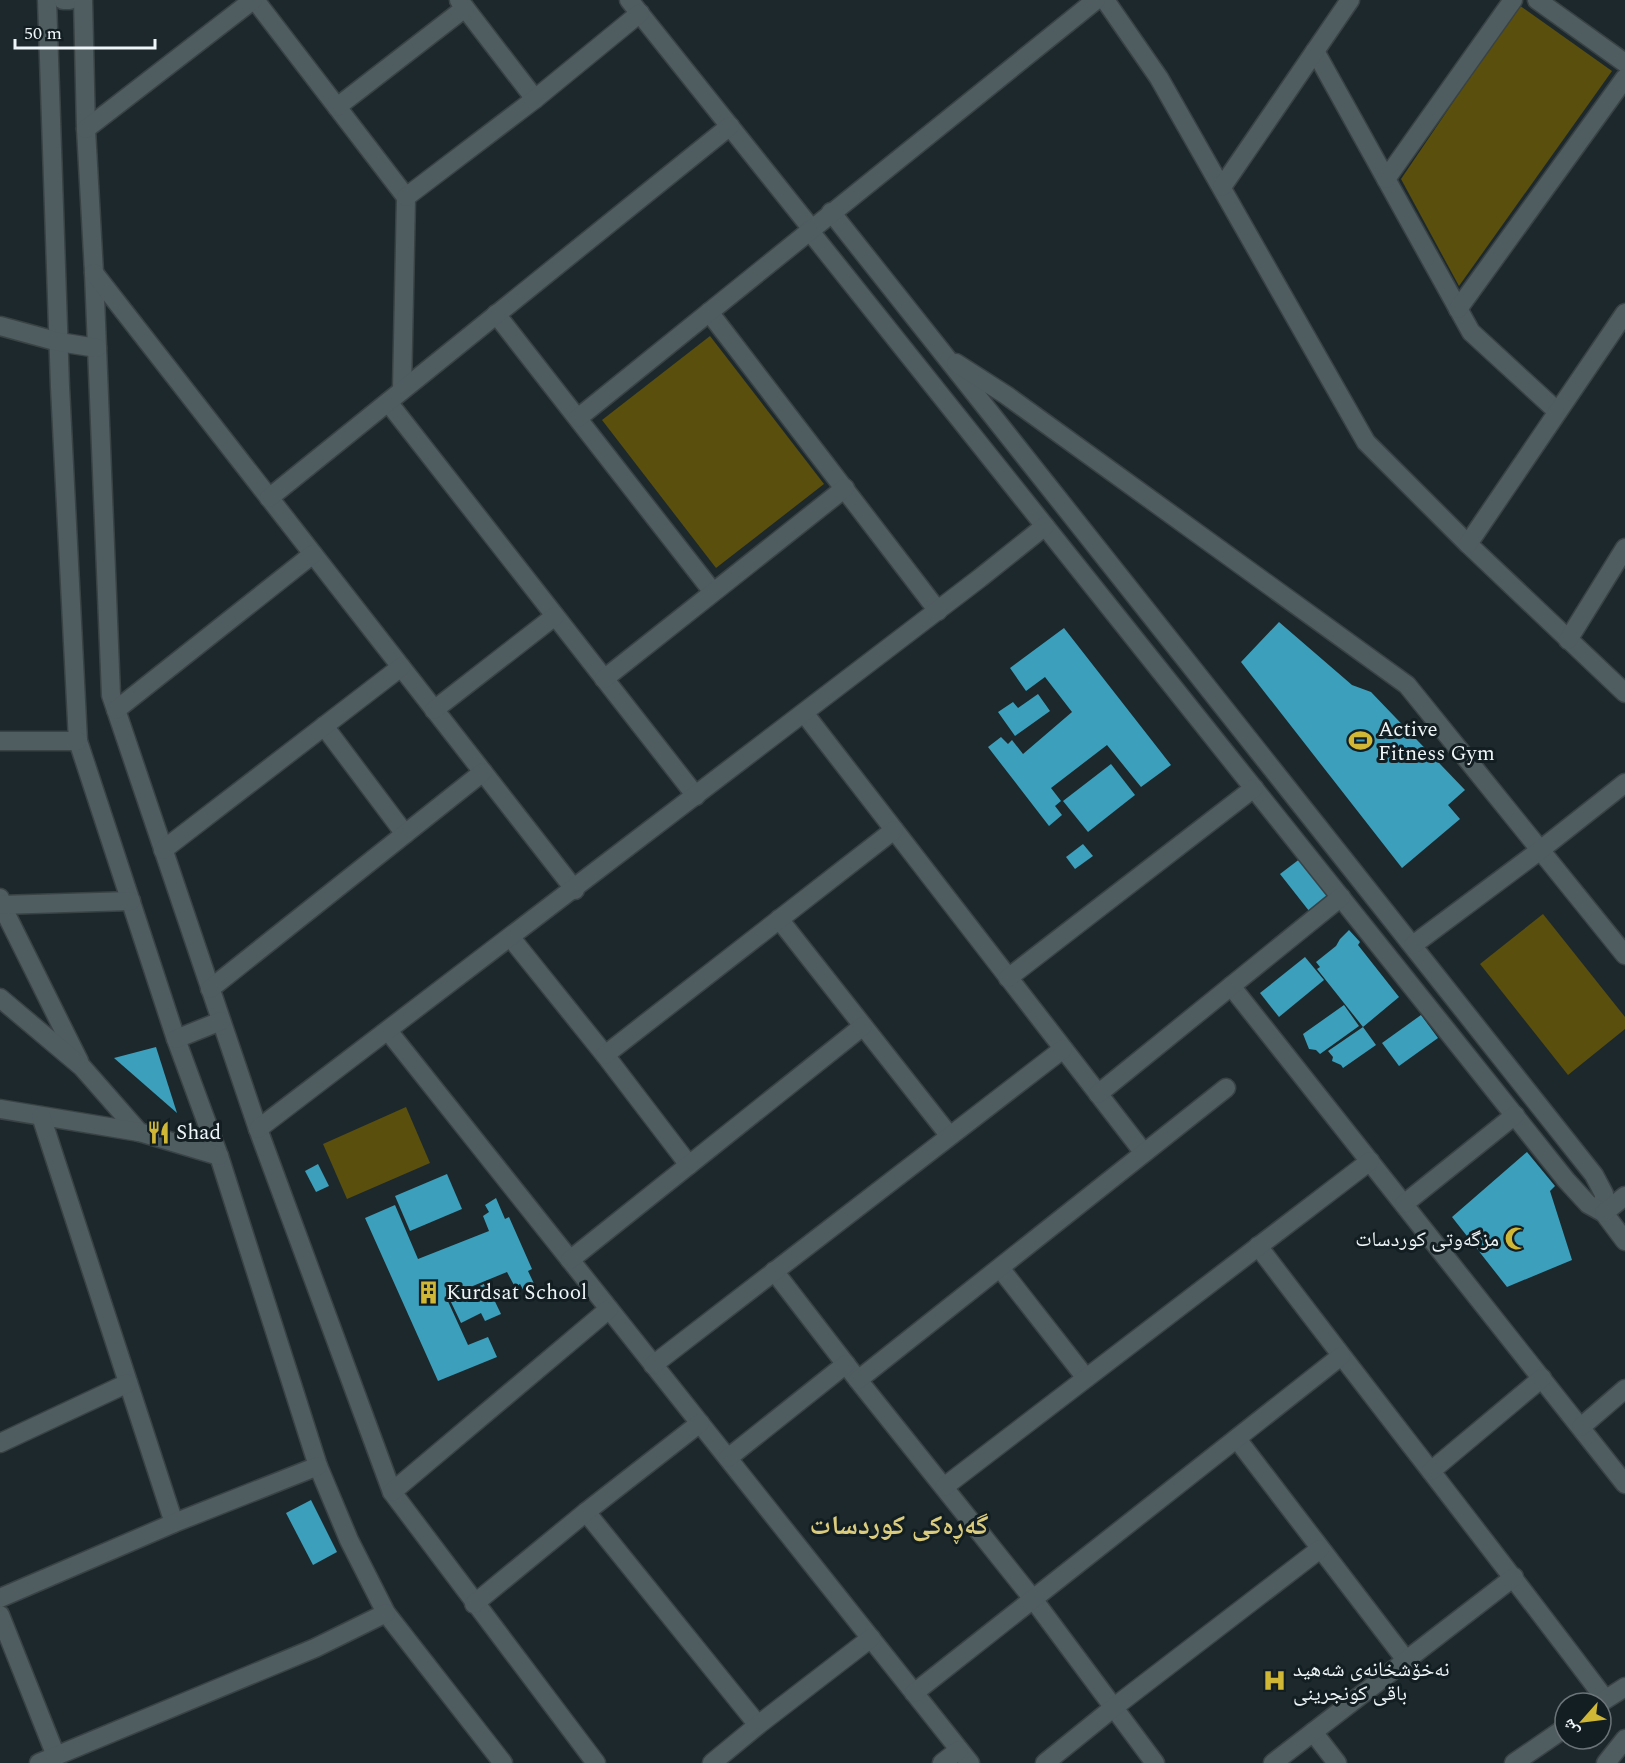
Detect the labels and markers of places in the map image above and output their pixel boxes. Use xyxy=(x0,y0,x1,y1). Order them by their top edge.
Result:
place label: Active Fitness Gym xyxy=(1378,714,1495,770)
sports icon: Active Fitness Gym xyxy=(1347,728,1373,754)
place label: Shad xyxy=(176,1117,221,1149)
restaurant icon: Shad xyxy=(145,1119,171,1145)
place label: مزگەوتی كوردسات xyxy=(1355,1224,1499,1256)
mosque icon: مزگەوتی كوردسات xyxy=(1504,1226,1530,1252)
place label: Kurdsat School xyxy=(446,1277,587,1309)
building icon: Kurdsat School xyxy=(415,1279,441,1305)
place label: نەخۆشخانەی شەهید باقی کونجرینی xyxy=(1293,1654,1450,1710)
hospital icon: نەخۆشخانەی شەهید باقی کونجرینی xyxy=(1262,1668,1288,1694)

